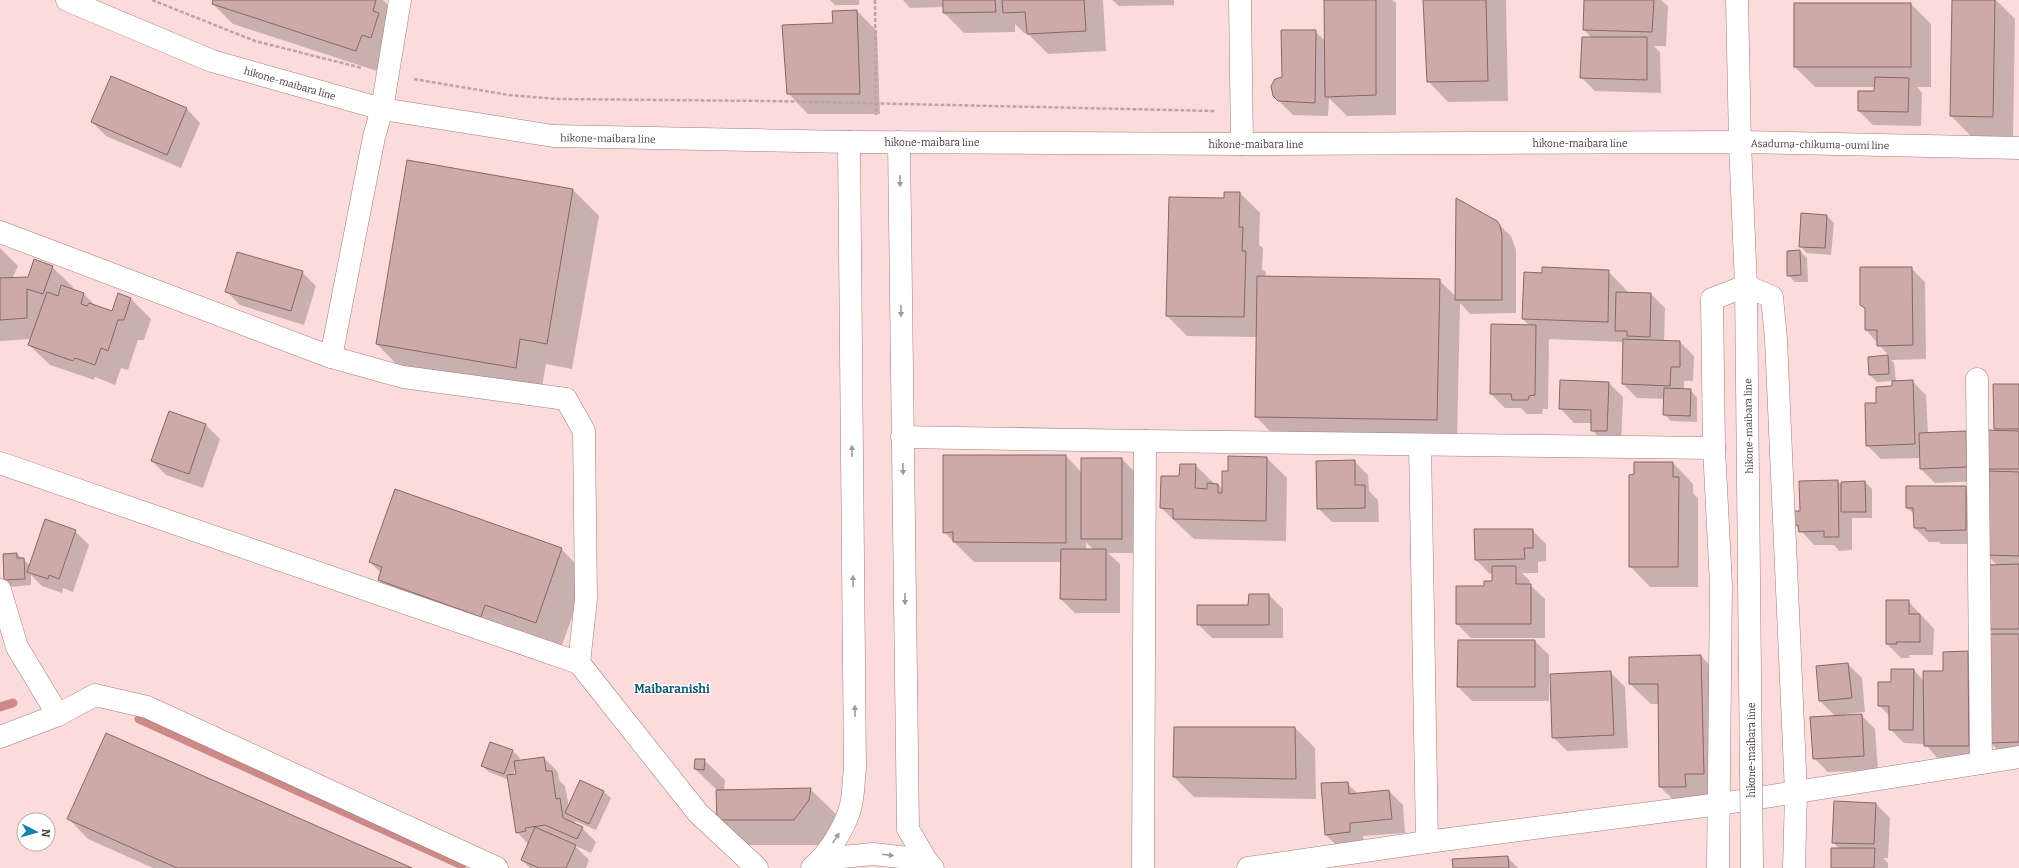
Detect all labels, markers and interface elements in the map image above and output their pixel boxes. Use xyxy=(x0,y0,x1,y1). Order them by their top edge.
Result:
street label: hikone-maibara line xyxy=(242,65,337,103)
street label: hikone-maibara line xyxy=(560,132,656,146)
street label: hikone-maibara line xyxy=(884,137,980,149)
street label: hikone-maibara line xyxy=(1532,138,1628,150)
street label: Asaduma-chikuma-oumi line xyxy=(1751,138,1889,152)
street label: hikone-maibara line xyxy=(1208,139,1304,151)
one-way arrow xyxy=(897,175,903,188)
one-way arrow xyxy=(898,305,904,318)
street label: hikone-maibara line xyxy=(1742,378,1756,474)
one-way arrow xyxy=(849,444,855,457)
one-way arrow xyxy=(899,463,906,475)
one-way arrow xyxy=(850,574,856,587)
one-way arrow xyxy=(901,593,908,605)
district label: Maibaranishi xyxy=(634,682,710,696)
street label: hikone-maibara line xyxy=(1746,702,1758,798)
one-way arrow xyxy=(852,704,858,717)
north arrow xyxy=(16,812,56,852)
text: N xyxy=(38,828,52,838)
one-way arrow xyxy=(832,833,840,843)
one-way arrow xyxy=(882,852,894,859)

